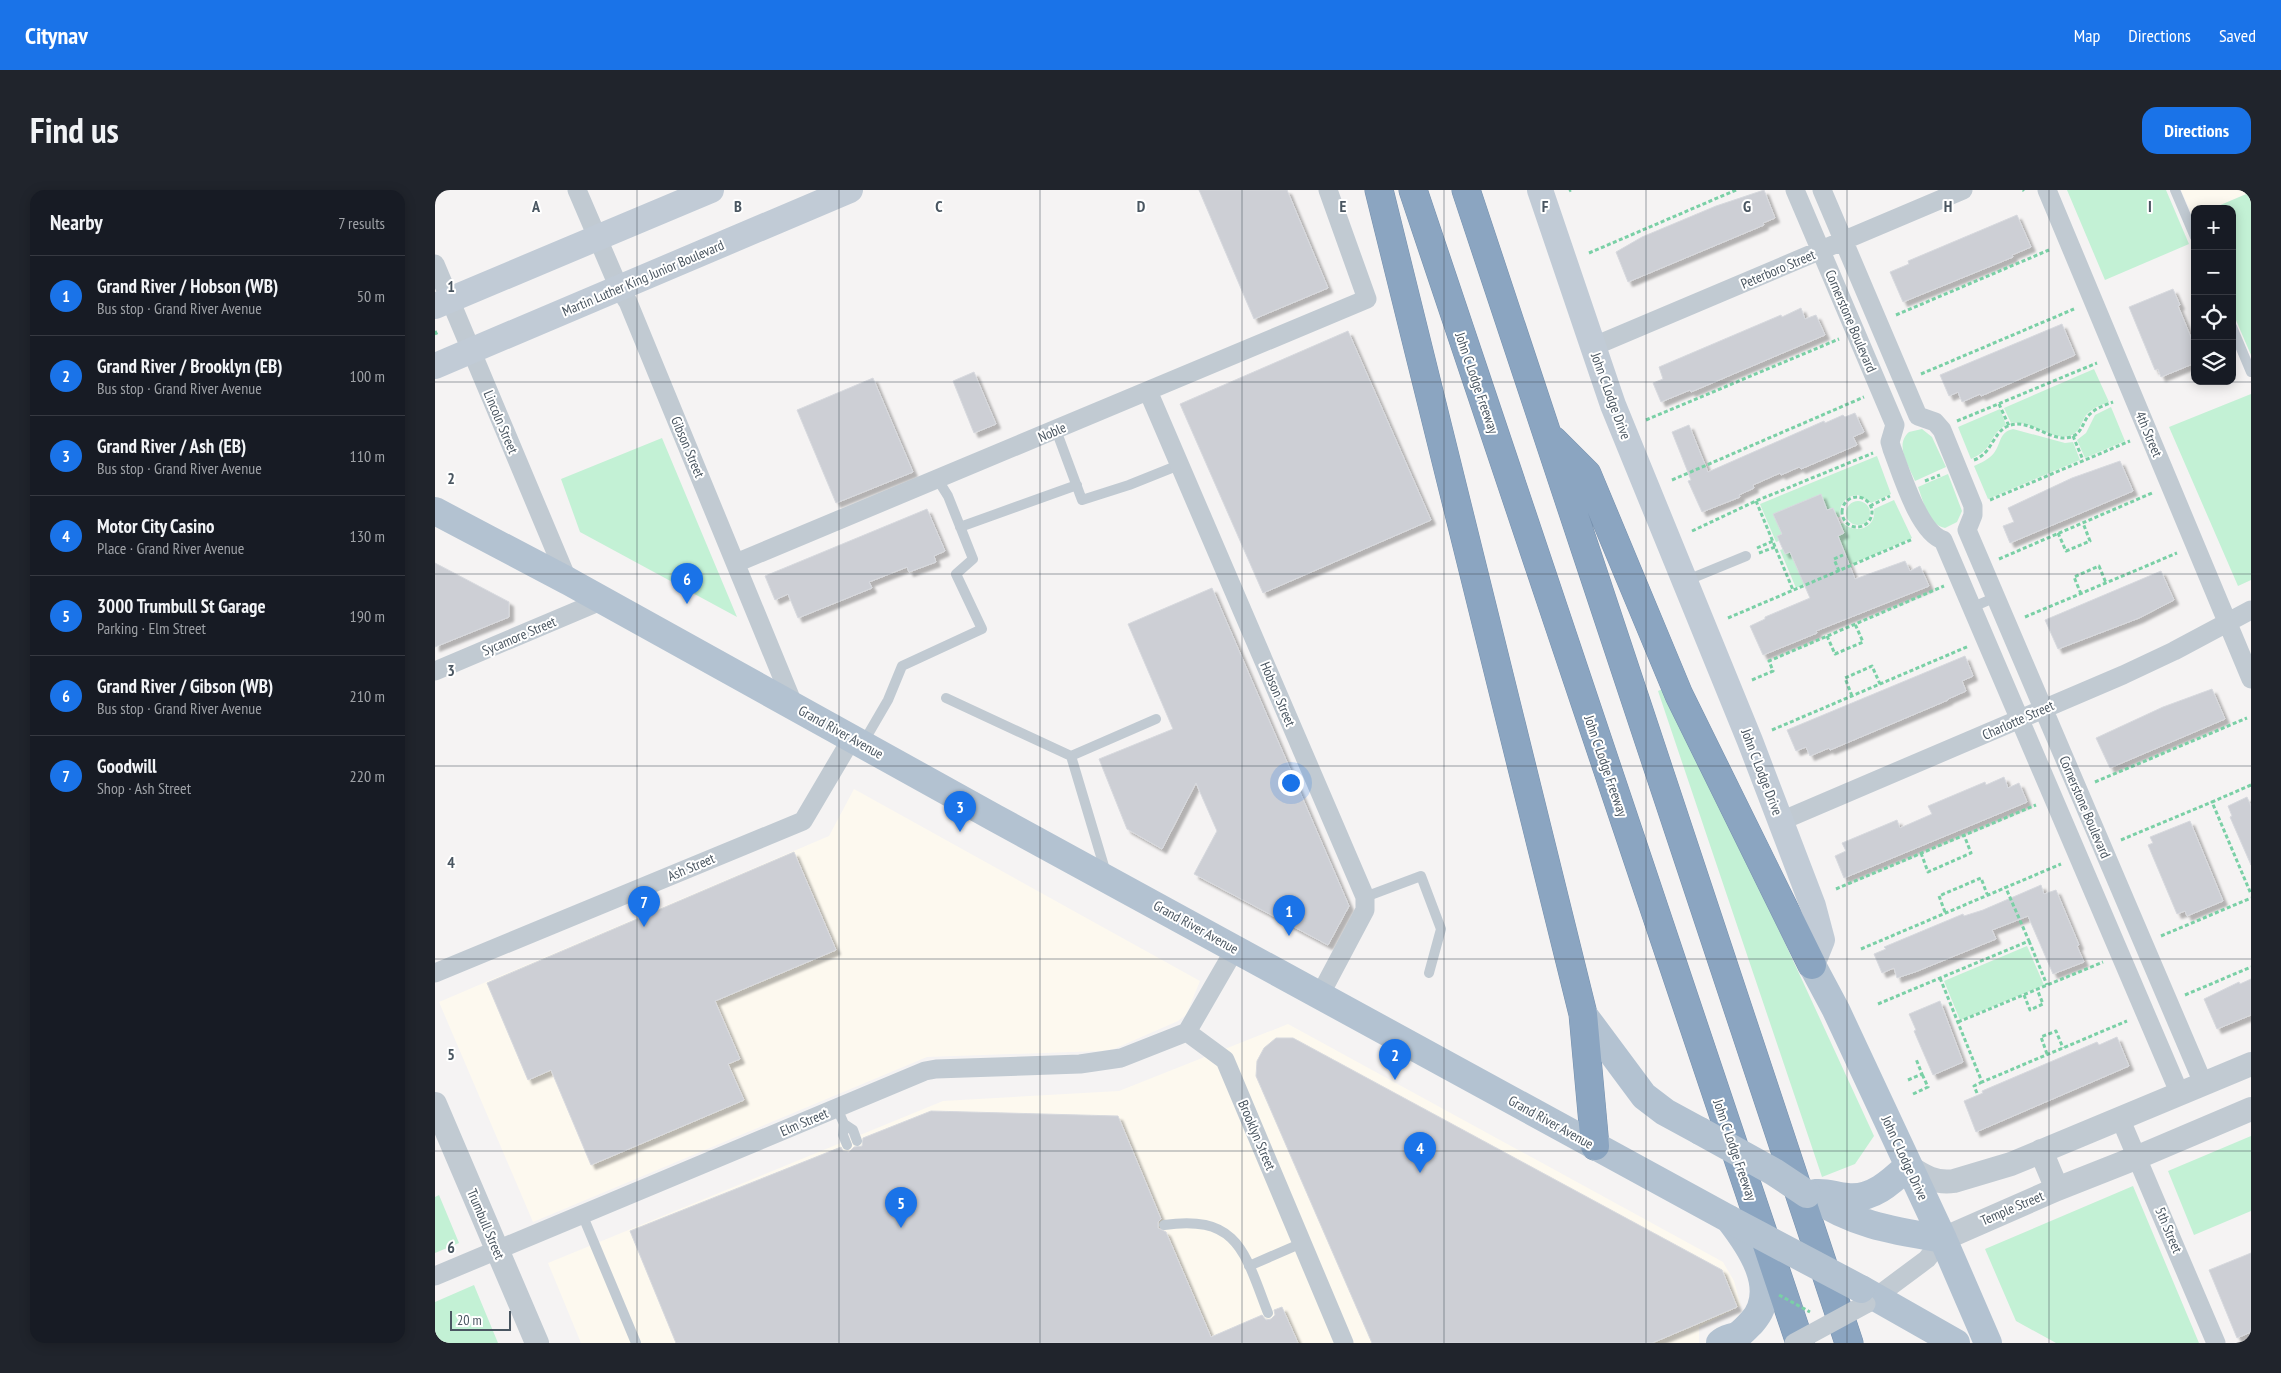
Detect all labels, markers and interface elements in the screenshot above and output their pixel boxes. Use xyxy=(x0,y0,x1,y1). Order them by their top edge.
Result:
text: Citynav xyxy=(25,20,88,51)
text: Map xyxy=(2074,24,2100,47)
text: Directions xyxy=(2128,24,2191,47)
text: Saved xyxy=(2219,24,2256,47)
text: Find us xyxy=(30,107,119,153)
button: Directions xyxy=(2142,107,2251,154)
text: A xyxy=(531,196,541,216)
text: B xyxy=(734,196,742,216)
text: C xyxy=(935,196,943,216)
text: D xyxy=(1137,196,1146,216)
text: E xyxy=(1340,196,1347,216)
text: F xyxy=(1542,196,1549,216)
text: G xyxy=(1743,196,1751,216)
text: H xyxy=(1944,196,1952,216)
text: I xyxy=(2148,196,2152,216)
map controls xyxy=(2191,205,2236,385)
button: + xyxy=(2191,205,2236,250)
text: Nearby xyxy=(50,209,103,236)
text: 7 results xyxy=(338,213,385,233)
street label: Martin Luther King Junior Boulevard xyxy=(559,236,727,320)
street label: Peterboro Street xyxy=(1738,245,1818,293)
button: − xyxy=(2191,250,2236,295)
street label: Cornerstone Boulevard xyxy=(1821,267,1881,375)
text: Grand River / Hobson (WB) xyxy=(97,274,278,298)
text: 1 xyxy=(447,276,455,296)
text: 1 xyxy=(62,286,70,306)
text: 50 m xyxy=(357,286,385,306)
button: locate xyxy=(2191,295,2236,340)
text: Bus stop · Grand River Avenue xyxy=(97,298,262,318)
street label: John C Lodge Freeway xyxy=(1451,329,1503,437)
button: layers xyxy=(2191,340,2236,385)
street label: John C Lodge Drive xyxy=(1587,349,1635,442)
text: Grand River / Brooklyn (EB) xyxy=(97,354,283,378)
text: 2 xyxy=(62,366,70,386)
text: 100 m xyxy=(350,366,385,386)
text: Bus stop · Grand River Avenue xyxy=(97,378,262,398)
street label: Lincoln Street xyxy=(480,388,522,457)
street label: 4th Street xyxy=(2131,408,2167,460)
street label: Gibson Street xyxy=(667,414,709,481)
street label: Noble xyxy=(1035,418,1069,446)
text: Grand River / Ash (EB) xyxy=(97,434,246,458)
text: 3 xyxy=(62,446,70,466)
text: 110 m xyxy=(350,446,385,466)
text: Bus stop · Grand River Avenue xyxy=(97,458,262,478)
text: 2 xyxy=(447,468,455,488)
text: Motor City Casino xyxy=(97,514,214,538)
text: 4 xyxy=(62,526,70,546)
text: 130 m xyxy=(350,526,385,546)
text: Place · Grand River Avenue xyxy=(97,538,244,558)
pin: 6 xyxy=(671,563,703,604)
text: 3000 Trumbull St Garage xyxy=(97,594,266,618)
text: 5 xyxy=(62,606,70,626)
text: 190 m xyxy=(350,606,385,626)
street label: Sycamore Street xyxy=(479,612,559,660)
text: Parking · Elm Street xyxy=(97,618,206,638)
street label: Hobson Street xyxy=(1256,659,1300,729)
text: 3 xyxy=(447,660,455,680)
text: Grand River / Gibson (WB) xyxy=(97,674,273,698)
text: 6 xyxy=(62,686,70,706)
text: 210 m xyxy=(350,686,385,706)
street label: Charlotte Street xyxy=(1979,696,2057,744)
text: Bus stop · Grand River Avenue xyxy=(97,698,262,718)
street label: Grand River Avenue xyxy=(795,701,887,763)
street label: John C Lodge Freeway xyxy=(1580,712,1632,820)
street label: John C Lodge Drive xyxy=(1737,725,1787,818)
street label: Cornerstone Boulevard xyxy=(2055,753,2115,861)
text: Goodwill xyxy=(97,754,157,778)
text: 7 xyxy=(62,766,70,786)
text: 220 m xyxy=(350,766,385,786)
your location xyxy=(1278,770,1304,796)
text: Shop · Ash Street xyxy=(97,778,191,798)
pin: 3 xyxy=(944,791,976,832)
street label: Ash Street xyxy=(665,849,717,885)
text: 4 xyxy=(447,852,455,872)
pin: 7 xyxy=(628,886,660,927)
pin: 1 xyxy=(1273,895,1305,936)
street label: Grand River Avenue xyxy=(1150,896,1242,958)
pin: 2 xyxy=(1379,1039,1411,1080)
text: 5 xyxy=(447,1044,455,1064)
street label: Grand River Avenue xyxy=(1505,1091,1597,1153)
street label: John C Lodge Freeway xyxy=(1709,1096,1761,1204)
street label: Brooklyn Street xyxy=(1234,1097,1280,1173)
street label: Elm Street xyxy=(777,1104,831,1140)
street label: John C Lodge Drive xyxy=(1877,1112,1933,1203)
pin: 4 xyxy=(1404,1132,1436,1173)
street label: Trumbull Street xyxy=(463,1186,509,1262)
pin: 5 xyxy=(885,1187,917,1228)
street label: Temple Street xyxy=(1978,1187,2046,1229)
street label: 5th Street xyxy=(2151,1204,2187,1256)
text: 6 xyxy=(447,1237,455,1257)
scale bar xyxy=(450,1308,511,1331)
text: 20 m xyxy=(457,1311,482,1329)

